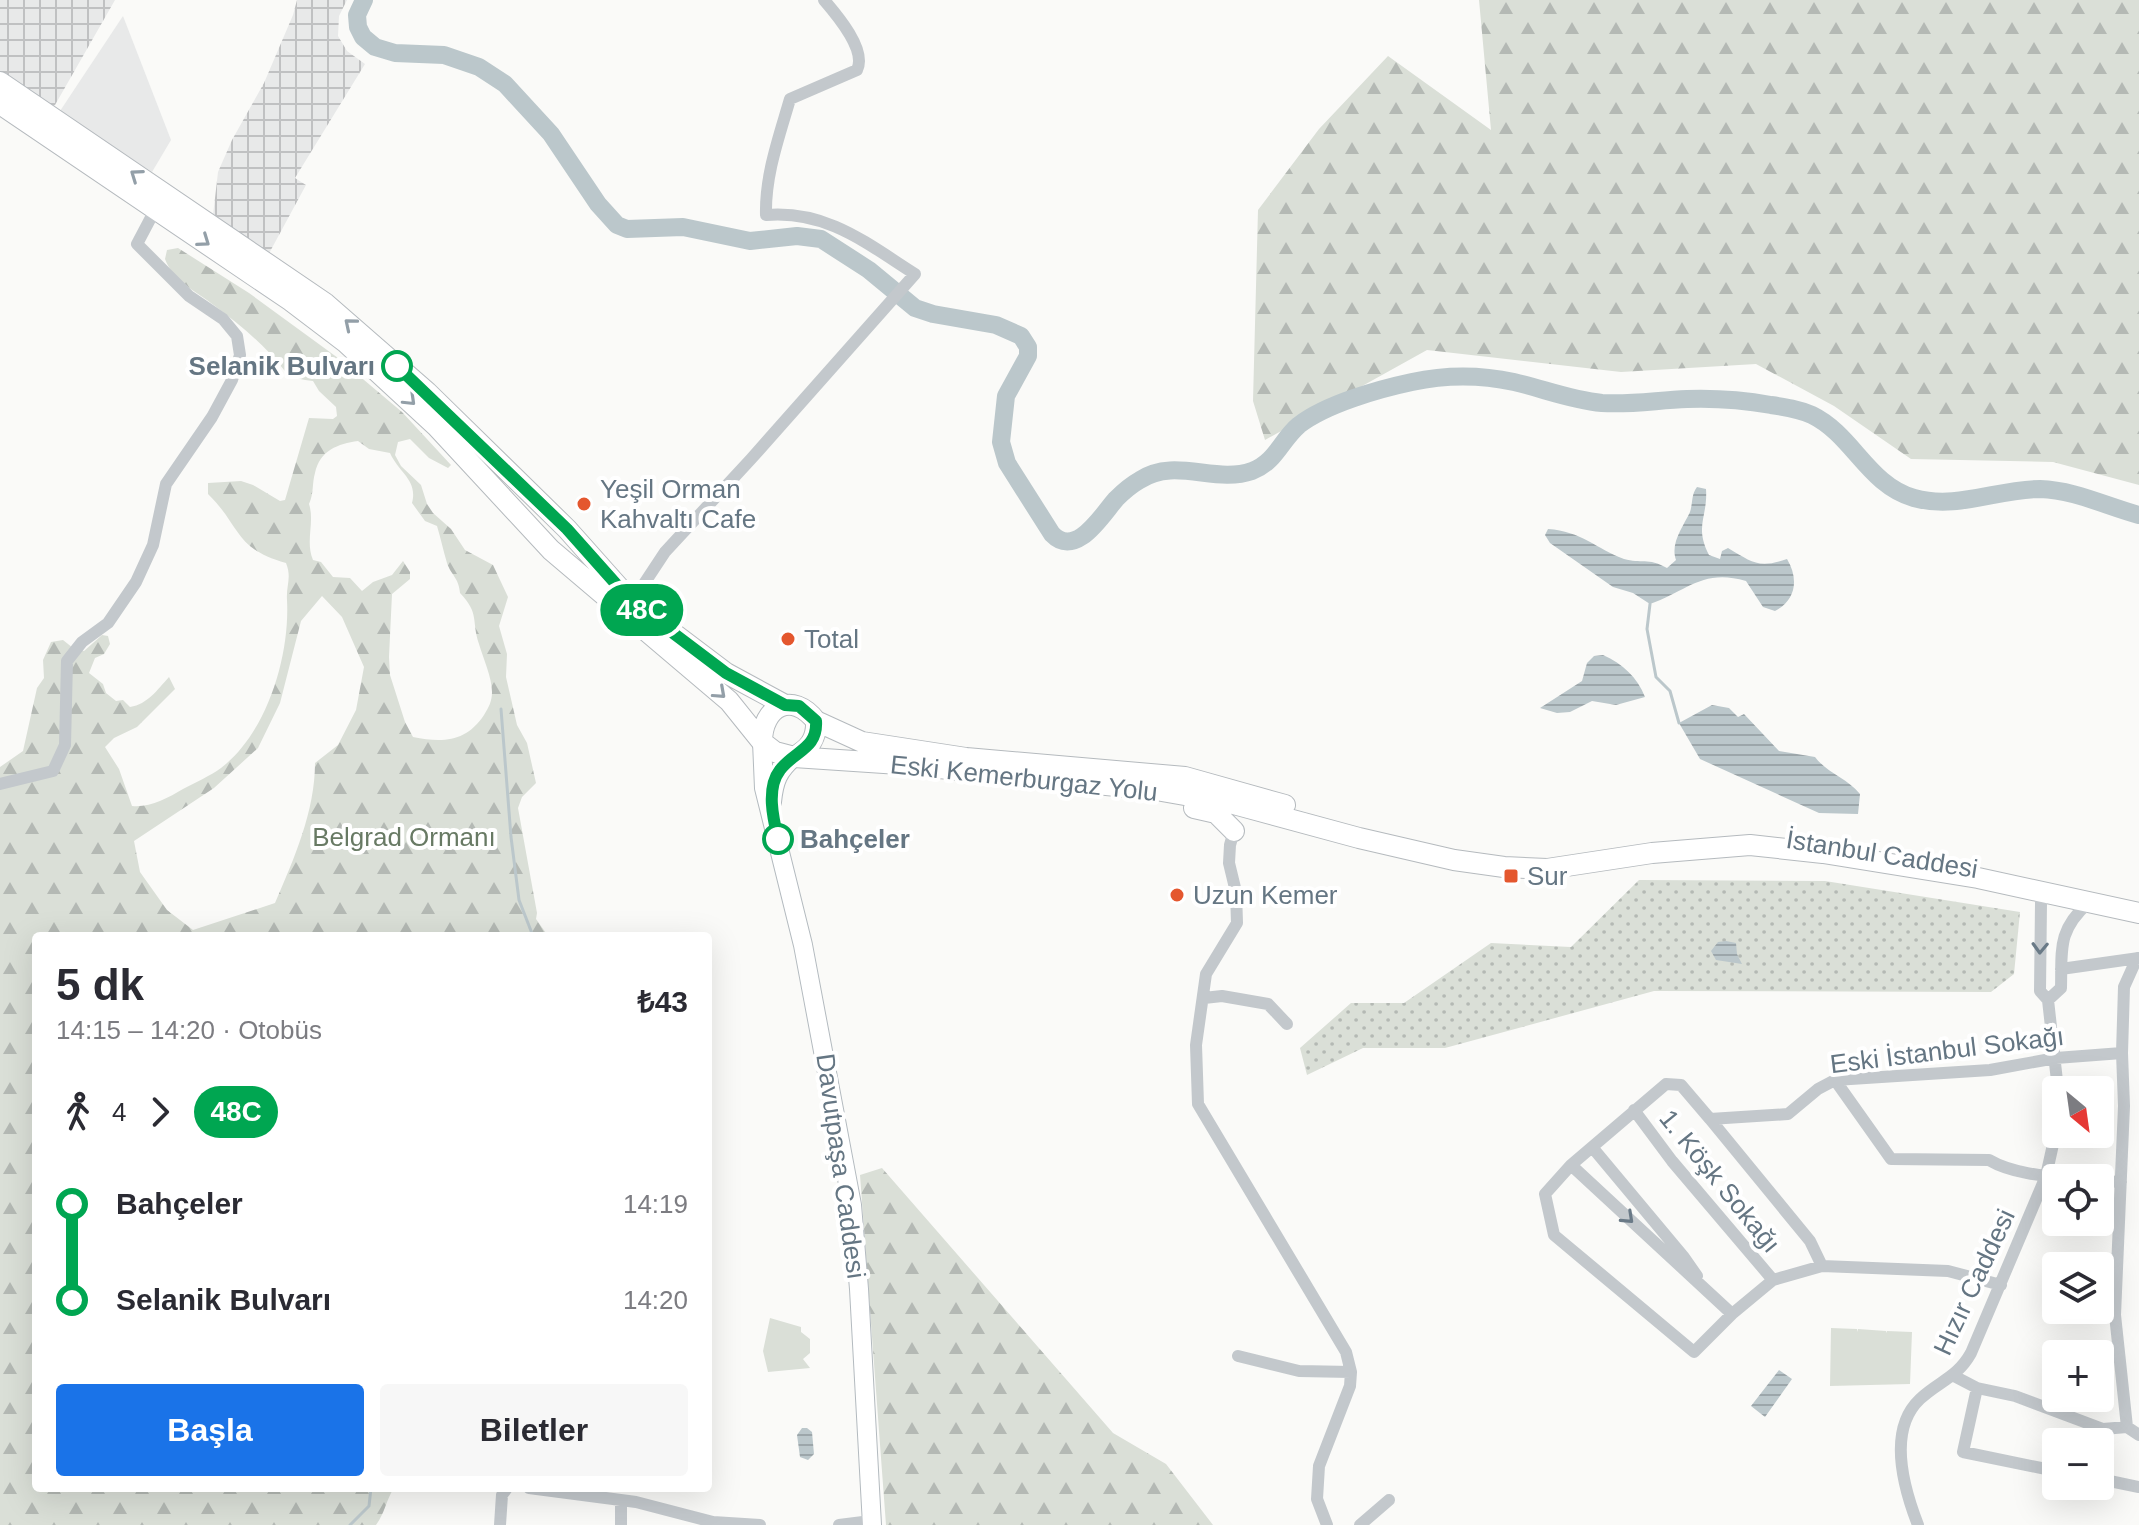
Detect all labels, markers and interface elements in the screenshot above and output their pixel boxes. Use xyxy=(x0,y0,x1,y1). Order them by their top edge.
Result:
one-way arrow xyxy=(131,170,145,185)
one-way arrow xyxy=(196,231,210,246)
one-way arrow xyxy=(344,319,359,334)
place label: Selanik Bulvarı xyxy=(189,351,375,381)
marker: Selanik Bulvarı xyxy=(382,351,412,381)
one-way arrow xyxy=(401,390,415,405)
place label: Yeşil Orman Kahvaltı Cafe xyxy=(600,474,756,534)
marker: Yeşil Orman Kahvaltı Cafe xyxy=(575,495,593,513)
line badge: 48C xyxy=(596,584,688,636)
text: 48C xyxy=(616,594,668,625)
place label: Total xyxy=(804,624,859,654)
marker: Total xyxy=(779,630,797,648)
one-way arrow xyxy=(711,684,725,699)
street label: Eski Kemerburgaz Yolu xyxy=(889,749,1159,807)
park label: Belgrad Ormanı xyxy=(312,822,496,852)
marker: Bahçeler xyxy=(763,824,793,854)
place label: Bahçeler xyxy=(800,824,910,854)
street label: İstanbul Caddesi xyxy=(1784,824,1980,884)
place label: Sur xyxy=(1527,861,1568,891)
marker: Sur xyxy=(1502,867,1520,885)
place label: Uzun Kemer xyxy=(1193,880,1338,910)
marker: Uzun Kemer xyxy=(1168,886,1186,904)
one-way arrow xyxy=(2031,942,2048,955)
text: 5 dk xyxy=(56,960,144,1009)
text: ₺43 xyxy=(637,985,688,1018)
text: 14:15 – 14:20 · Otobüs xyxy=(56,1015,322,1045)
street label: Eski İstanbul Sokağı xyxy=(1828,1021,2066,1079)
street label: Davutpaşa Caddesi xyxy=(810,1052,872,1280)
north arrow xyxy=(2042,1076,2114,1148)
map controls xyxy=(2042,1076,2114,1500)
icon: walk xyxy=(56,1090,100,1134)
icon: forward xyxy=(138,1090,182,1134)
text: 48C xyxy=(210,1096,262,1127)
text: 4 xyxy=(112,1097,126,1127)
street label: 1. Köşk Sokağı xyxy=(1653,1104,1787,1258)
button: locate xyxy=(2042,1164,2114,1236)
text: Bahçeler xyxy=(116,1187,243,1220)
text: 14:19 xyxy=(623,1189,688,1219)
street label: Hızır Caddesi xyxy=(1927,1204,2021,1360)
one-way arrow xyxy=(1618,1209,1633,1223)
button: layers xyxy=(2042,1252,2114,1324)
text: Selanik Bulvarı xyxy=(116,1283,331,1316)
text: 14:20 xyxy=(623,1285,688,1315)
button: + xyxy=(2042,1340,2114,1412)
button: Başla xyxy=(56,1384,364,1476)
button: Biletler xyxy=(380,1384,688,1476)
button: − xyxy=(2042,1428,2114,1500)

